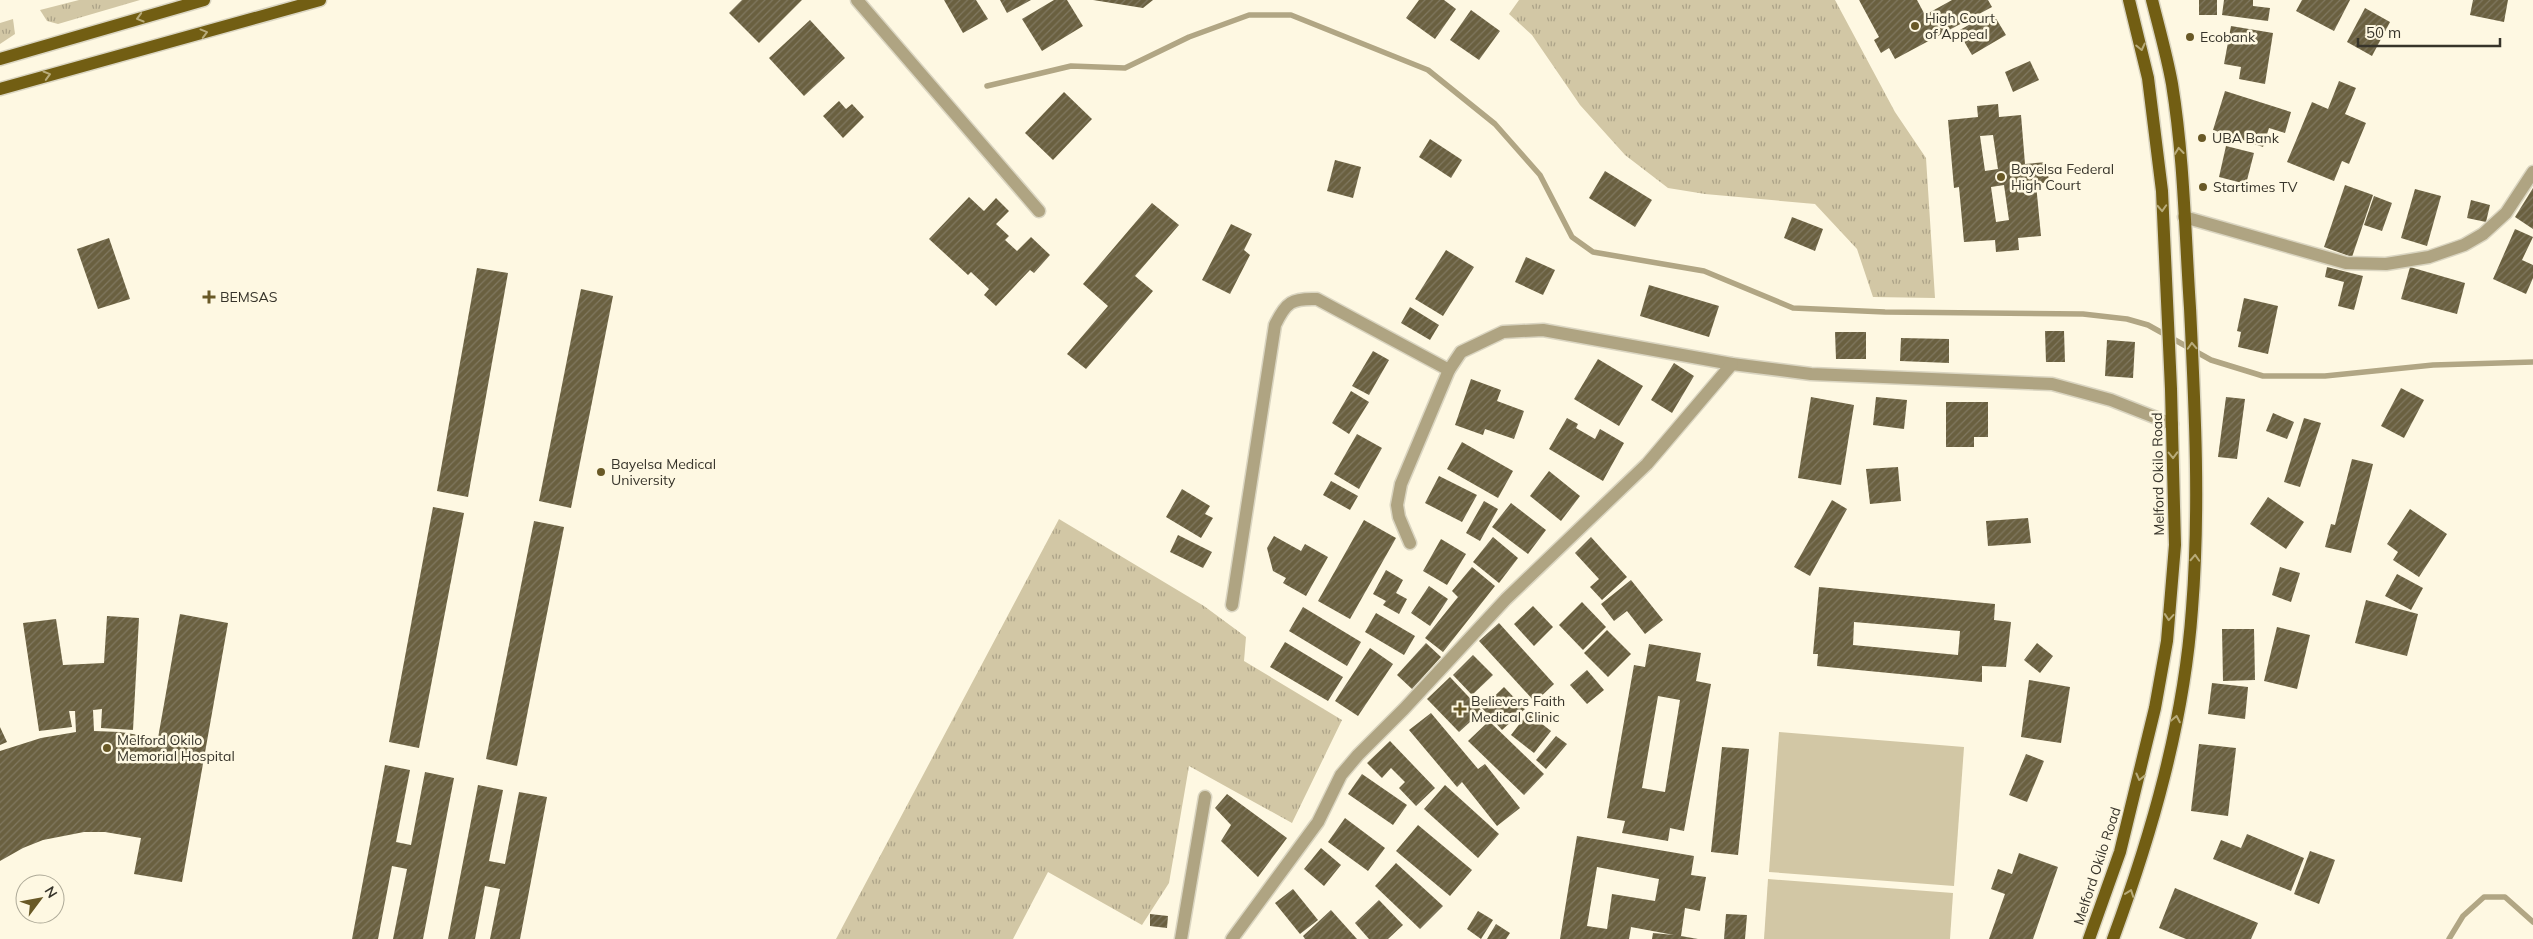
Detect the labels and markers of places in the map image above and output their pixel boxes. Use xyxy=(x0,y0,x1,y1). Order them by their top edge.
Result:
place label: High Court of Appeal xyxy=(1925,9,1995,43)
marker: High Court of Appeal xyxy=(1909,20,1921,32)
place label: Ecobank xyxy=(2200,28,2256,46)
marker: Ecobank xyxy=(2184,31,2196,43)
place label: UBA Bank xyxy=(2212,129,2280,147)
marker: UBA Bank xyxy=(2196,132,2208,144)
place label: Bayelsa Federal High Court xyxy=(2011,160,2114,194)
marker: Bayelsa Federal High Court xyxy=(1995,171,2007,183)
place label: Startimes TV xyxy=(2213,178,2298,196)
marker: Startimes TV xyxy=(2197,181,2209,193)
place label: BEMSAS xyxy=(220,288,278,306)
marker: BEMSAS xyxy=(202,290,216,304)
place label: Bayelsa Medical University xyxy=(611,455,716,489)
marker: Bayelsa Medical University xyxy=(595,466,607,478)
place label: Believers Faith Medical Clinic xyxy=(1471,692,1565,726)
marker: Believers Faith Medical Clinic xyxy=(1453,702,1467,716)
place label: Melford Okilo Memorial Hospital xyxy=(117,731,235,765)
marker: Melford Okilo Memorial Hospital xyxy=(101,742,113,754)

